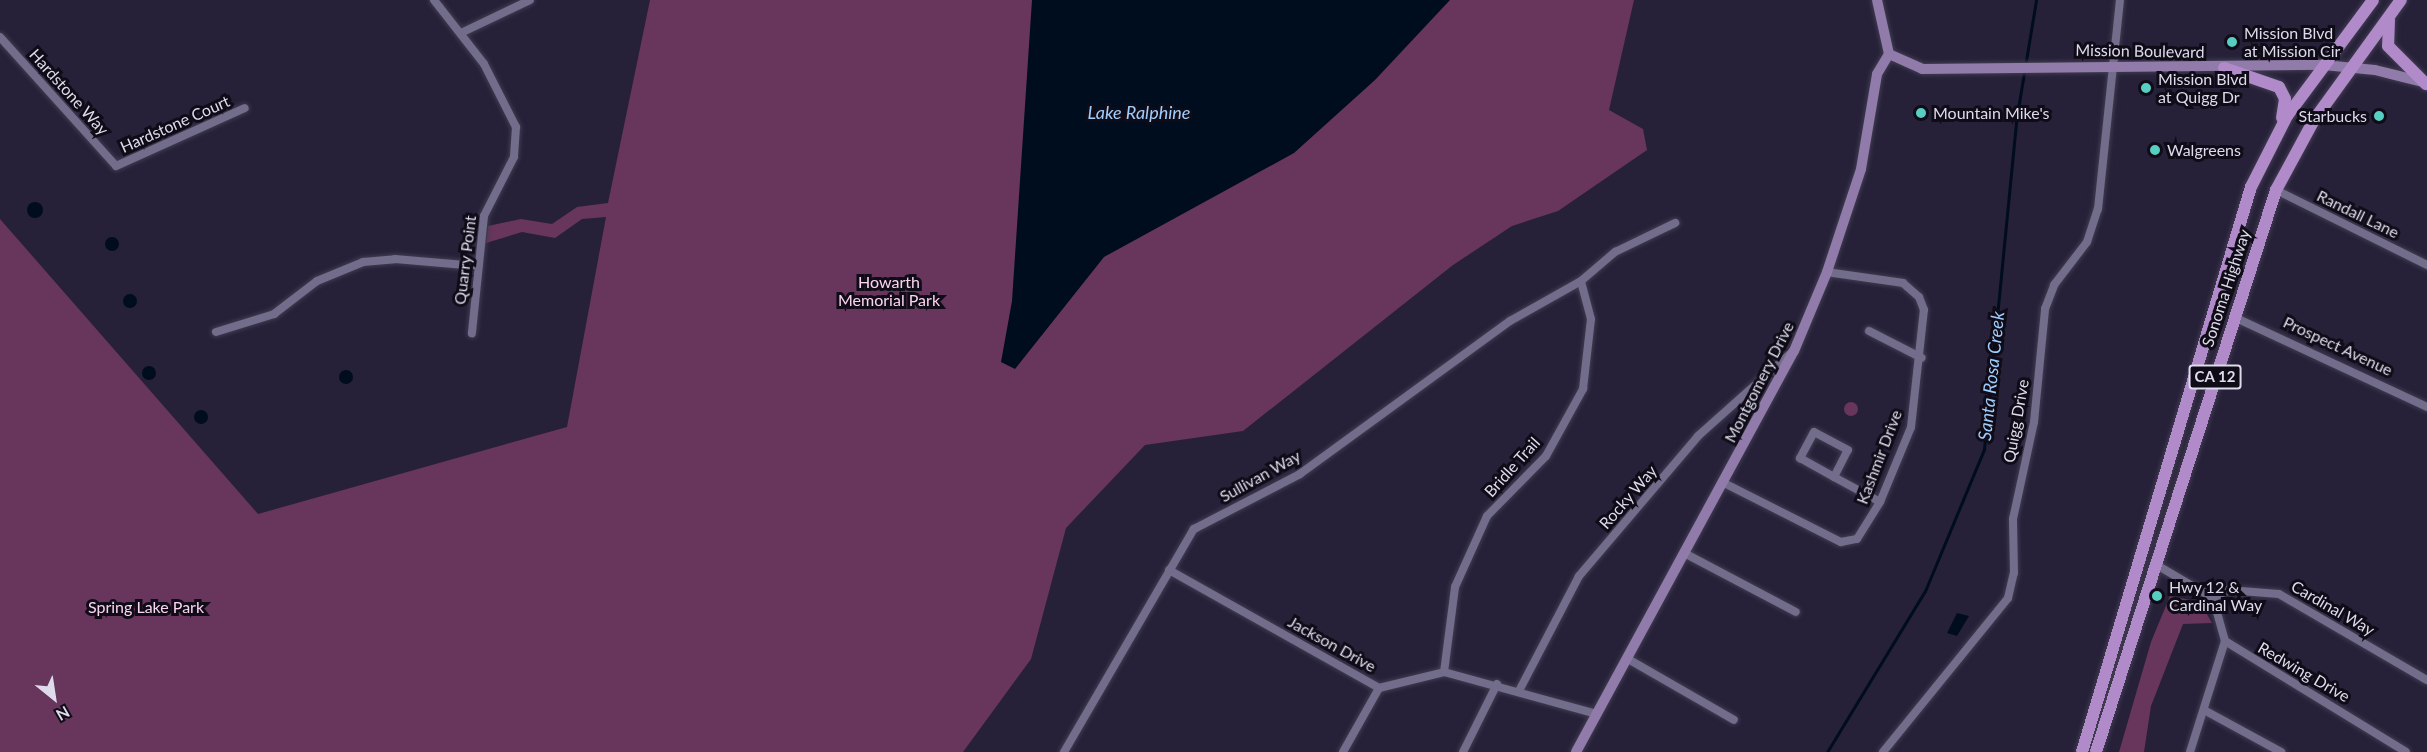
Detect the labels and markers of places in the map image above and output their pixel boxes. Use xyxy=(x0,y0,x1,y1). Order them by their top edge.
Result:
place label: Mission Blvd at Mission Cir xyxy=(2244,23,2340,61)
marker: Mission Blvd at Mission Cir xyxy=(2225,35,2239,49)
place label: Mission Blvd at Quigg Dr xyxy=(2158,69,2247,107)
marker: Mission Blvd at Quigg Dr xyxy=(2139,81,2153,95)
place label: Mountain Mike's xyxy=(1933,103,2049,123)
marker: Mountain Mike's xyxy=(1914,106,1928,120)
place label: Starbucks xyxy=(2299,106,2367,126)
marker: Starbucks xyxy=(2372,109,2386,123)
place label: Walgreens xyxy=(2167,140,2241,160)
marker: Walgreens xyxy=(2148,143,2162,157)
place label: Hwy 12 & Cardinal Way xyxy=(2169,577,2262,615)
marker: Hwy 12 & Cardinal Way xyxy=(2150,589,2164,603)

